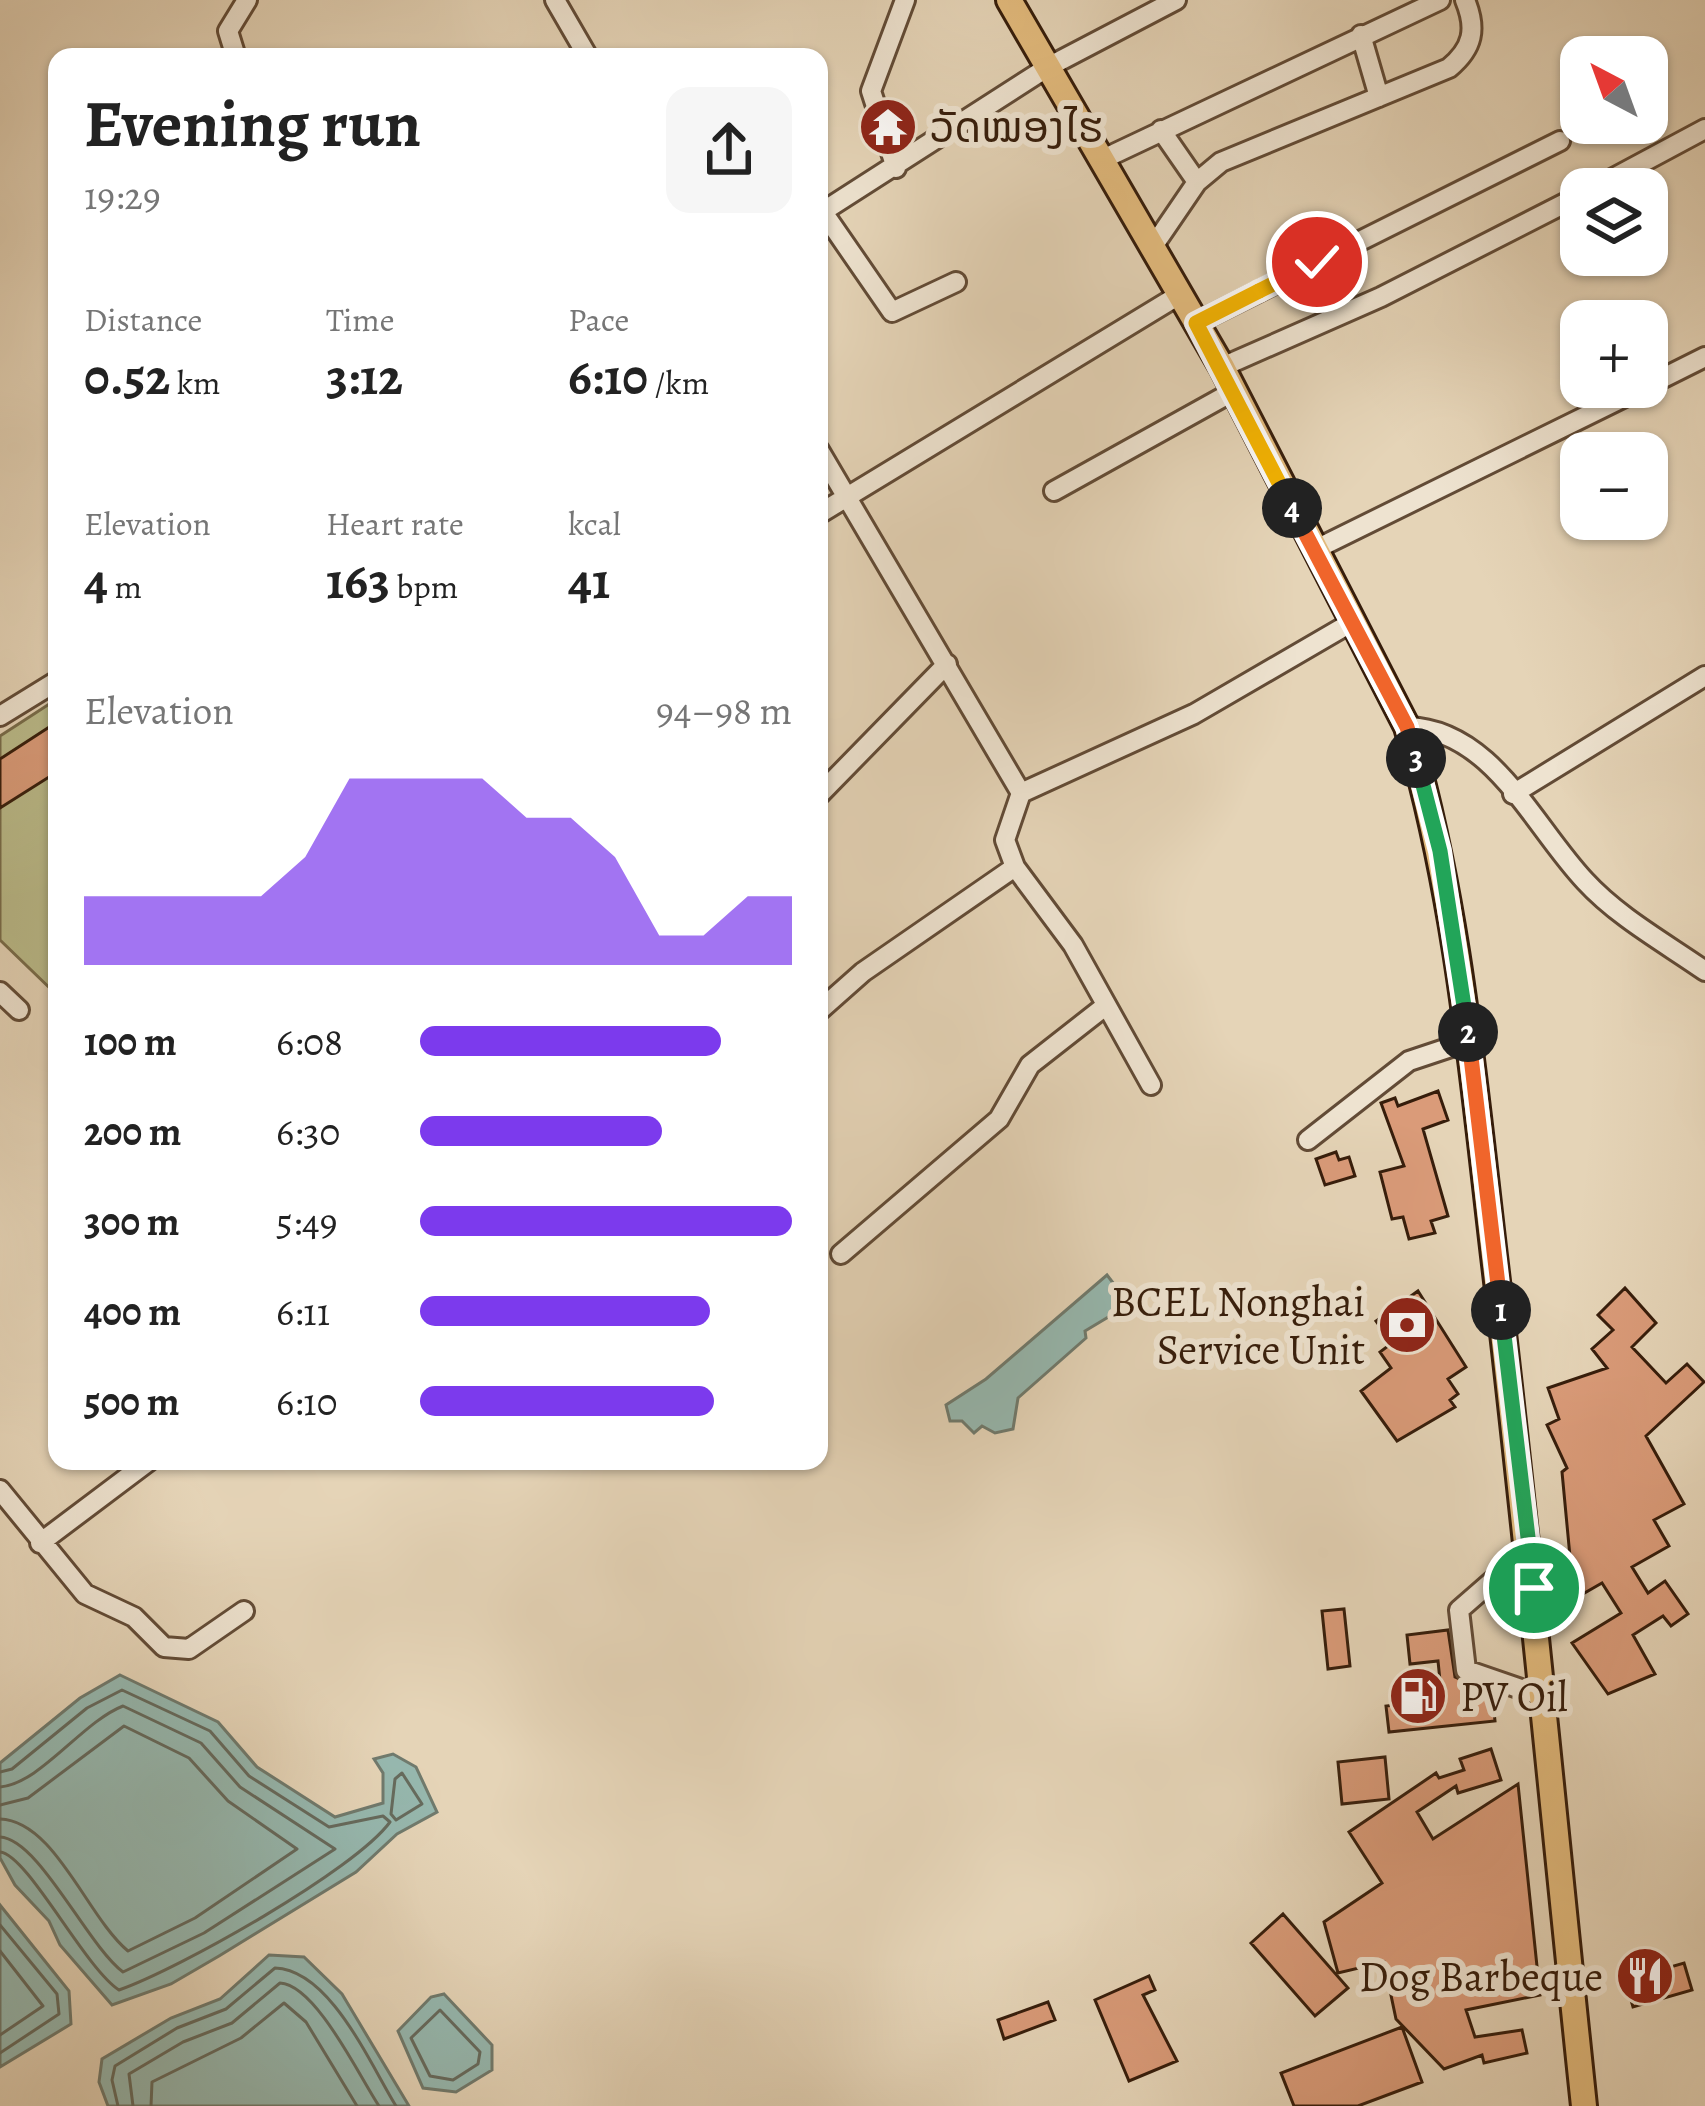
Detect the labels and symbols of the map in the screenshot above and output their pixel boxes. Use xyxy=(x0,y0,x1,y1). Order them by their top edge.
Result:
north arrow xyxy=(1560,36,1668,144)
temple icon: ວັດໝອງໄຮ xyxy=(857,96,919,158)
place label: ວັດໝອງໄຮ xyxy=(930,99,1104,156)
pin xyxy=(1266,211,1368,313)
pin: 4 xyxy=(1262,478,1322,538)
pin: 3 xyxy=(1386,728,1446,788)
pin: 2 xyxy=(1438,1002,1498,1062)
place label: BCEL Nonghai Service Unit xyxy=(1111,1273,1365,1378)
pin: 1 xyxy=(1471,1280,1531,1340)
bank icon: BCEL Nonghai Service Unit xyxy=(1376,1294,1438,1356)
pin xyxy=(1483,1537,1585,1639)
fuel station icon: PV Oil xyxy=(1387,1665,1449,1727)
place label: PV Oil xyxy=(1460,1668,1568,1725)
restaurant icon: Dog Barbeque xyxy=(1614,1945,1676,2007)
place label: Dog Barbeque xyxy=(1359,1948,1603,2005)

